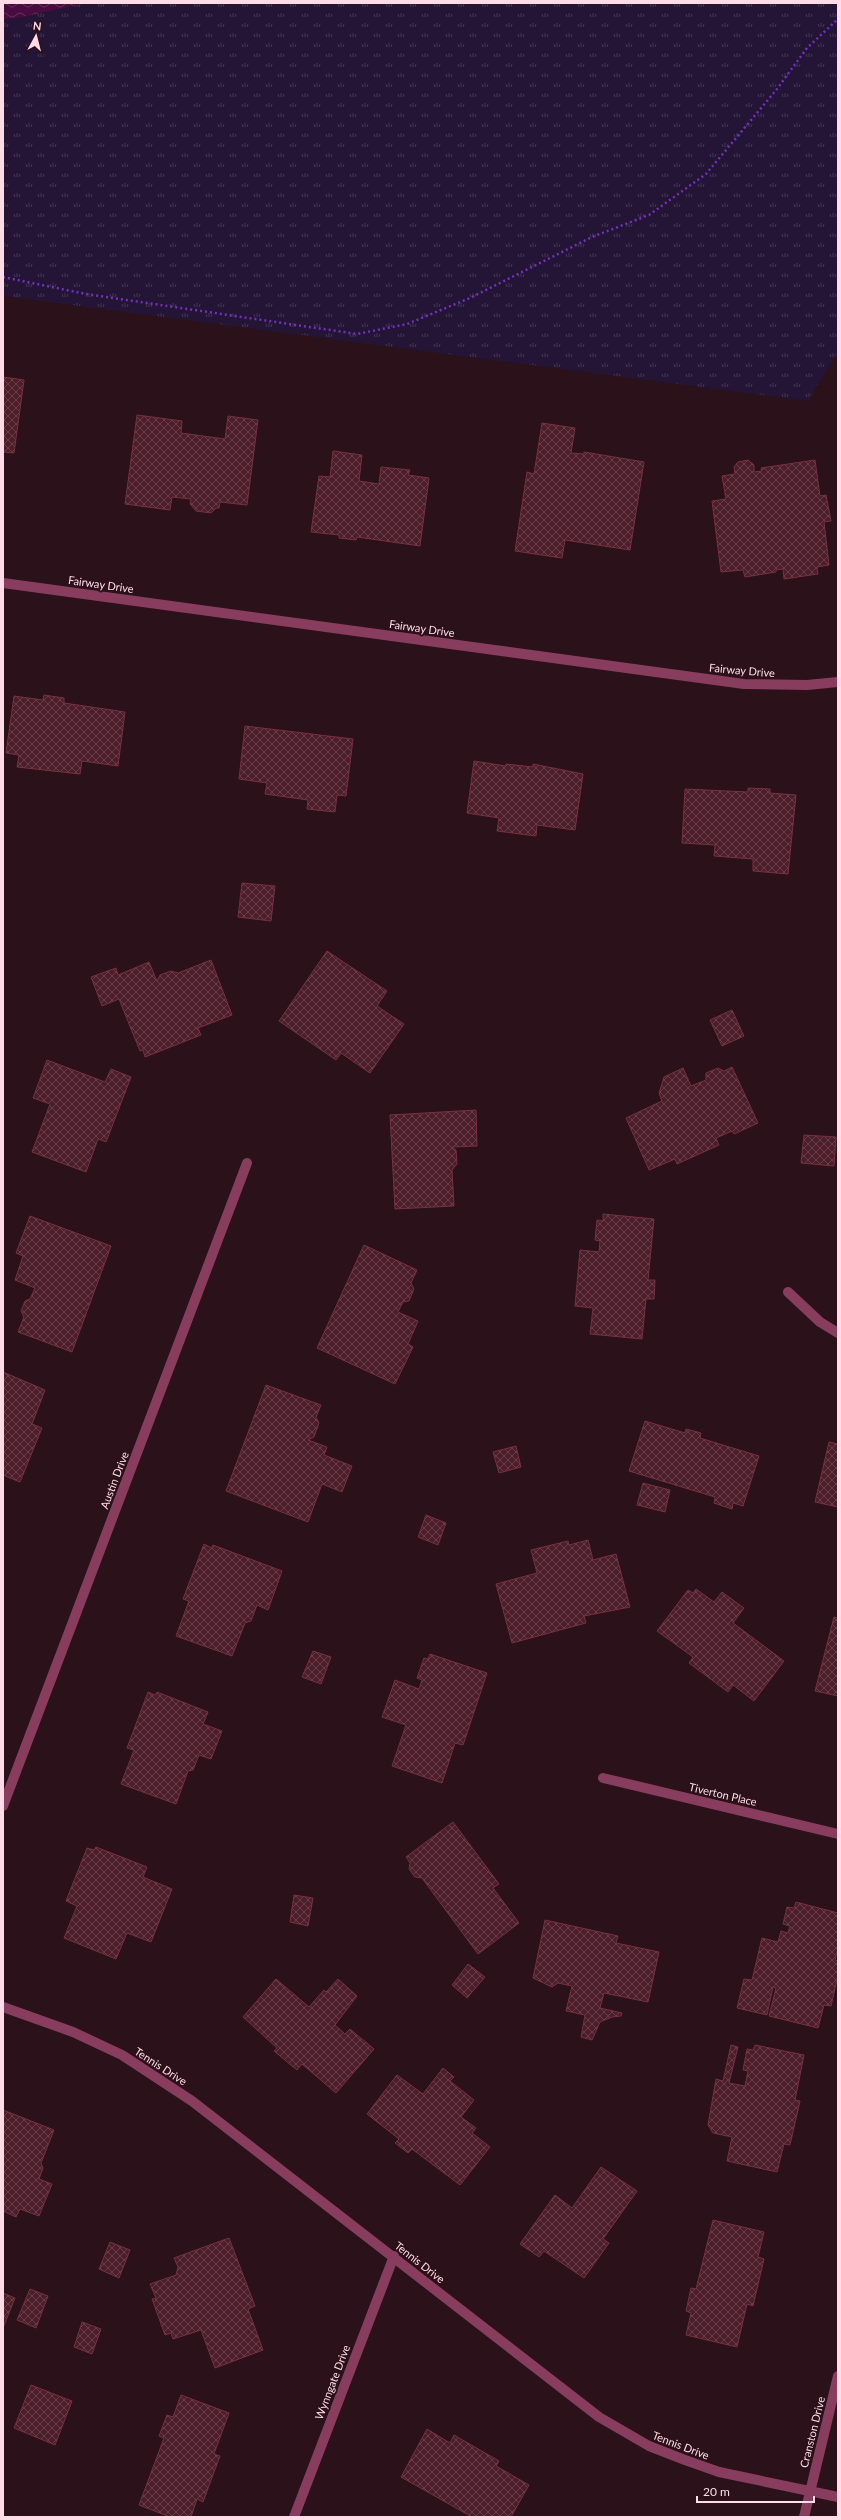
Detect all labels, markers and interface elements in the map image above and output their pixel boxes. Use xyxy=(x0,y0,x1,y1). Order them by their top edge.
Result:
north arrow xyxy=(16,16,56,56)
text: N xyxy=(32,19,42,33)
street label: Fairway Drive xyxy=(67,573,135,595)
street label: Fairway Drive xyxy=(388,617,456,639)
street label: Fairway Drive xyxy=(709,661,776,679)
street label: Austin Drive xyxy=(97,1449,131,1510)
street label: Tiverton Place xyxy=(688,1780,758,1808)
street label: Tennis Drive xyxy=(132,2044,190,2088)
street label: Tennis Drive xyxy=(392,2239,448,2286)
street label: Wynngate Drive xyxy=(312,2343,352,2421)
street label: Cranston Drive xyxy=(797,2395,827,2469)
street label: Tennis Drive xyxy=(651,2428,711,2462)
scale bar xyxy=(697,2478,814,2504)
text: 20 m xyxy=(703,2484,730,2499)

